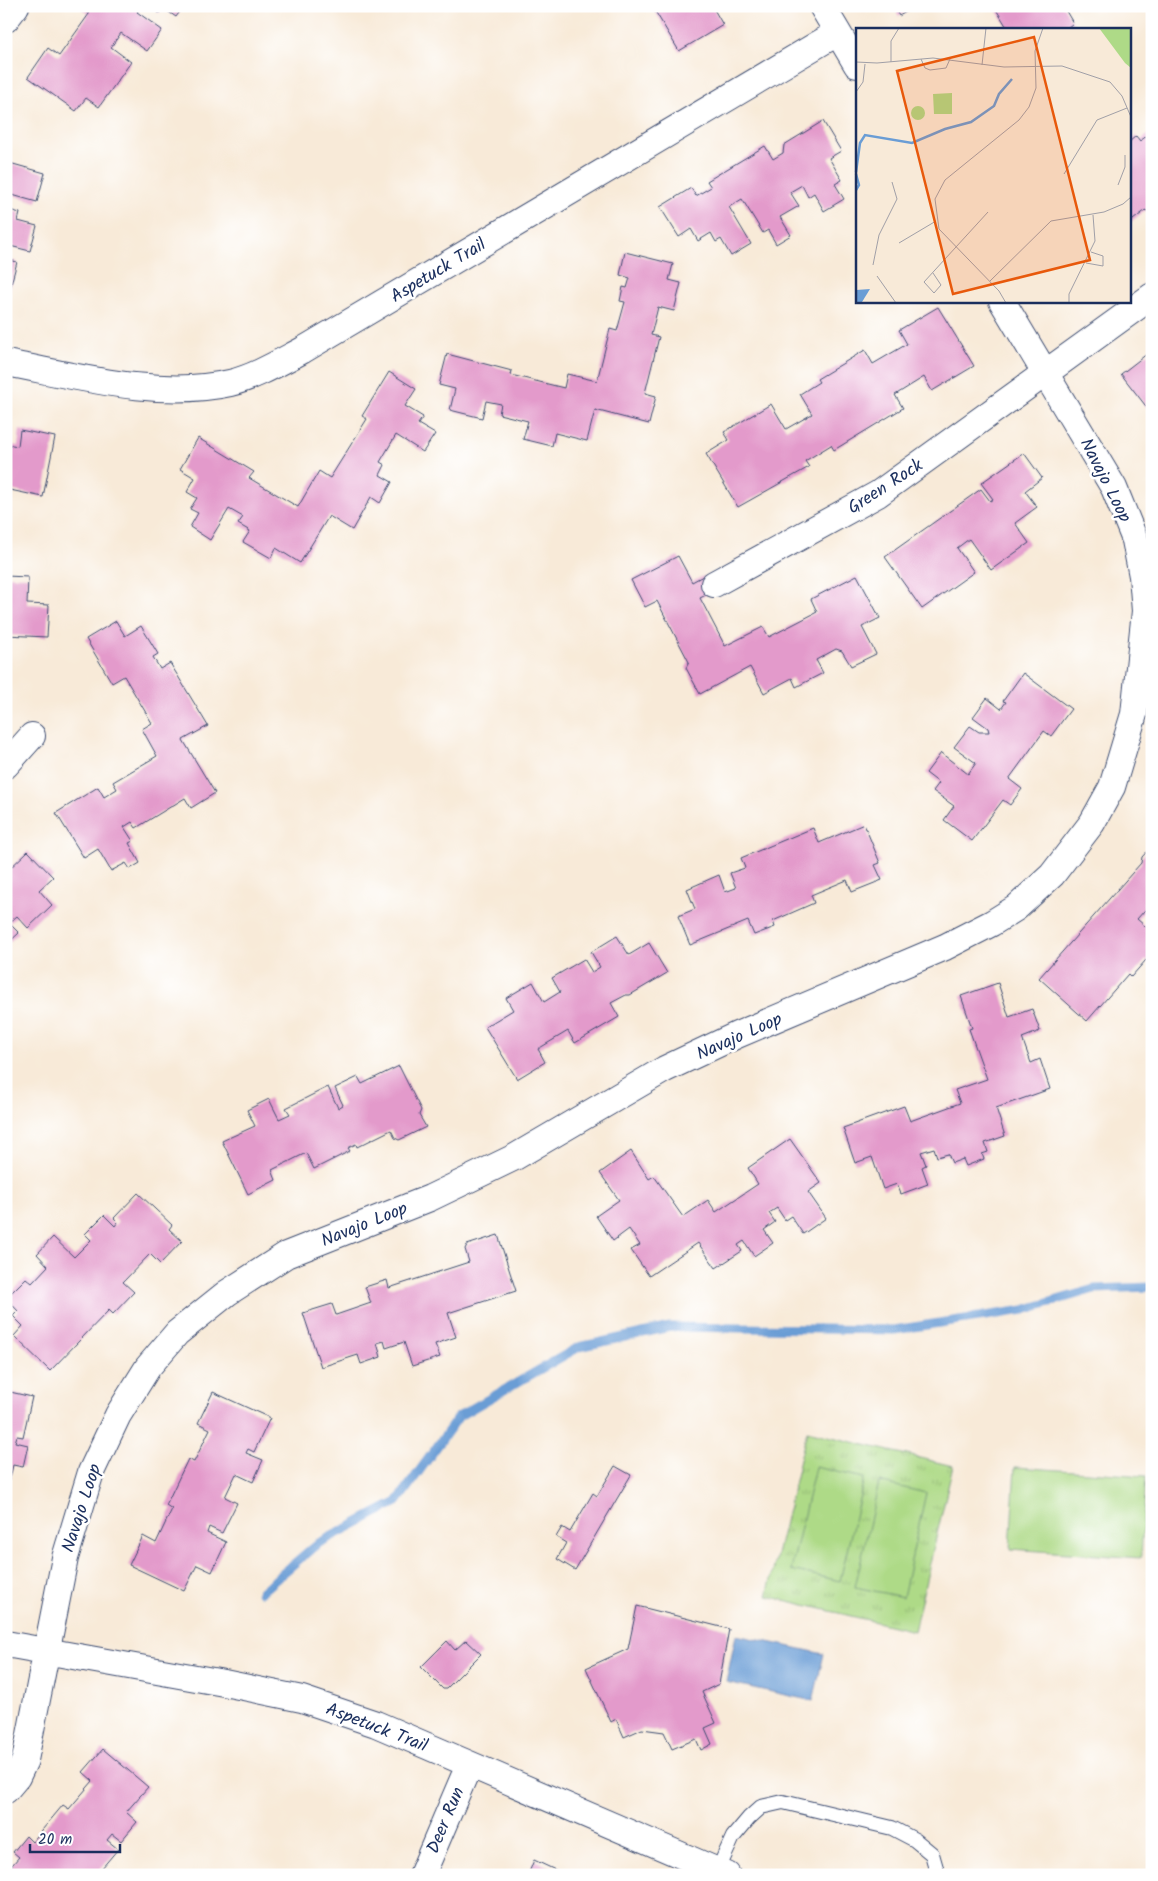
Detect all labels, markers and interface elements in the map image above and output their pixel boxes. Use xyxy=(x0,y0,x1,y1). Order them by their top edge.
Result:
inset map xyxy=(856,28,1130,302)
street label: Aspetuck Trail xyxy=(385,231,493,311)
street label: Navajo Loop xyxy=(1071,433,1138,528)
street label: Green Rock xyxy=(842,452,930,523)
street label: Navajo Loop xyxy=(692,1005,788,1069)
street label: Navajo Loop xyxy=(317,1195,413,1256)
street label: Navajo Loop xyxy=(55,1460,110,1556)
street label: Aspetuck Trail xyxy=(321,1696,432,1761)
street label: Deer Run xyxy=(419,1783,473,1858)
scale bar xyxy=(30,1821,120,1853)
text: 20 m xyxy=(38,1828,72,1852)

